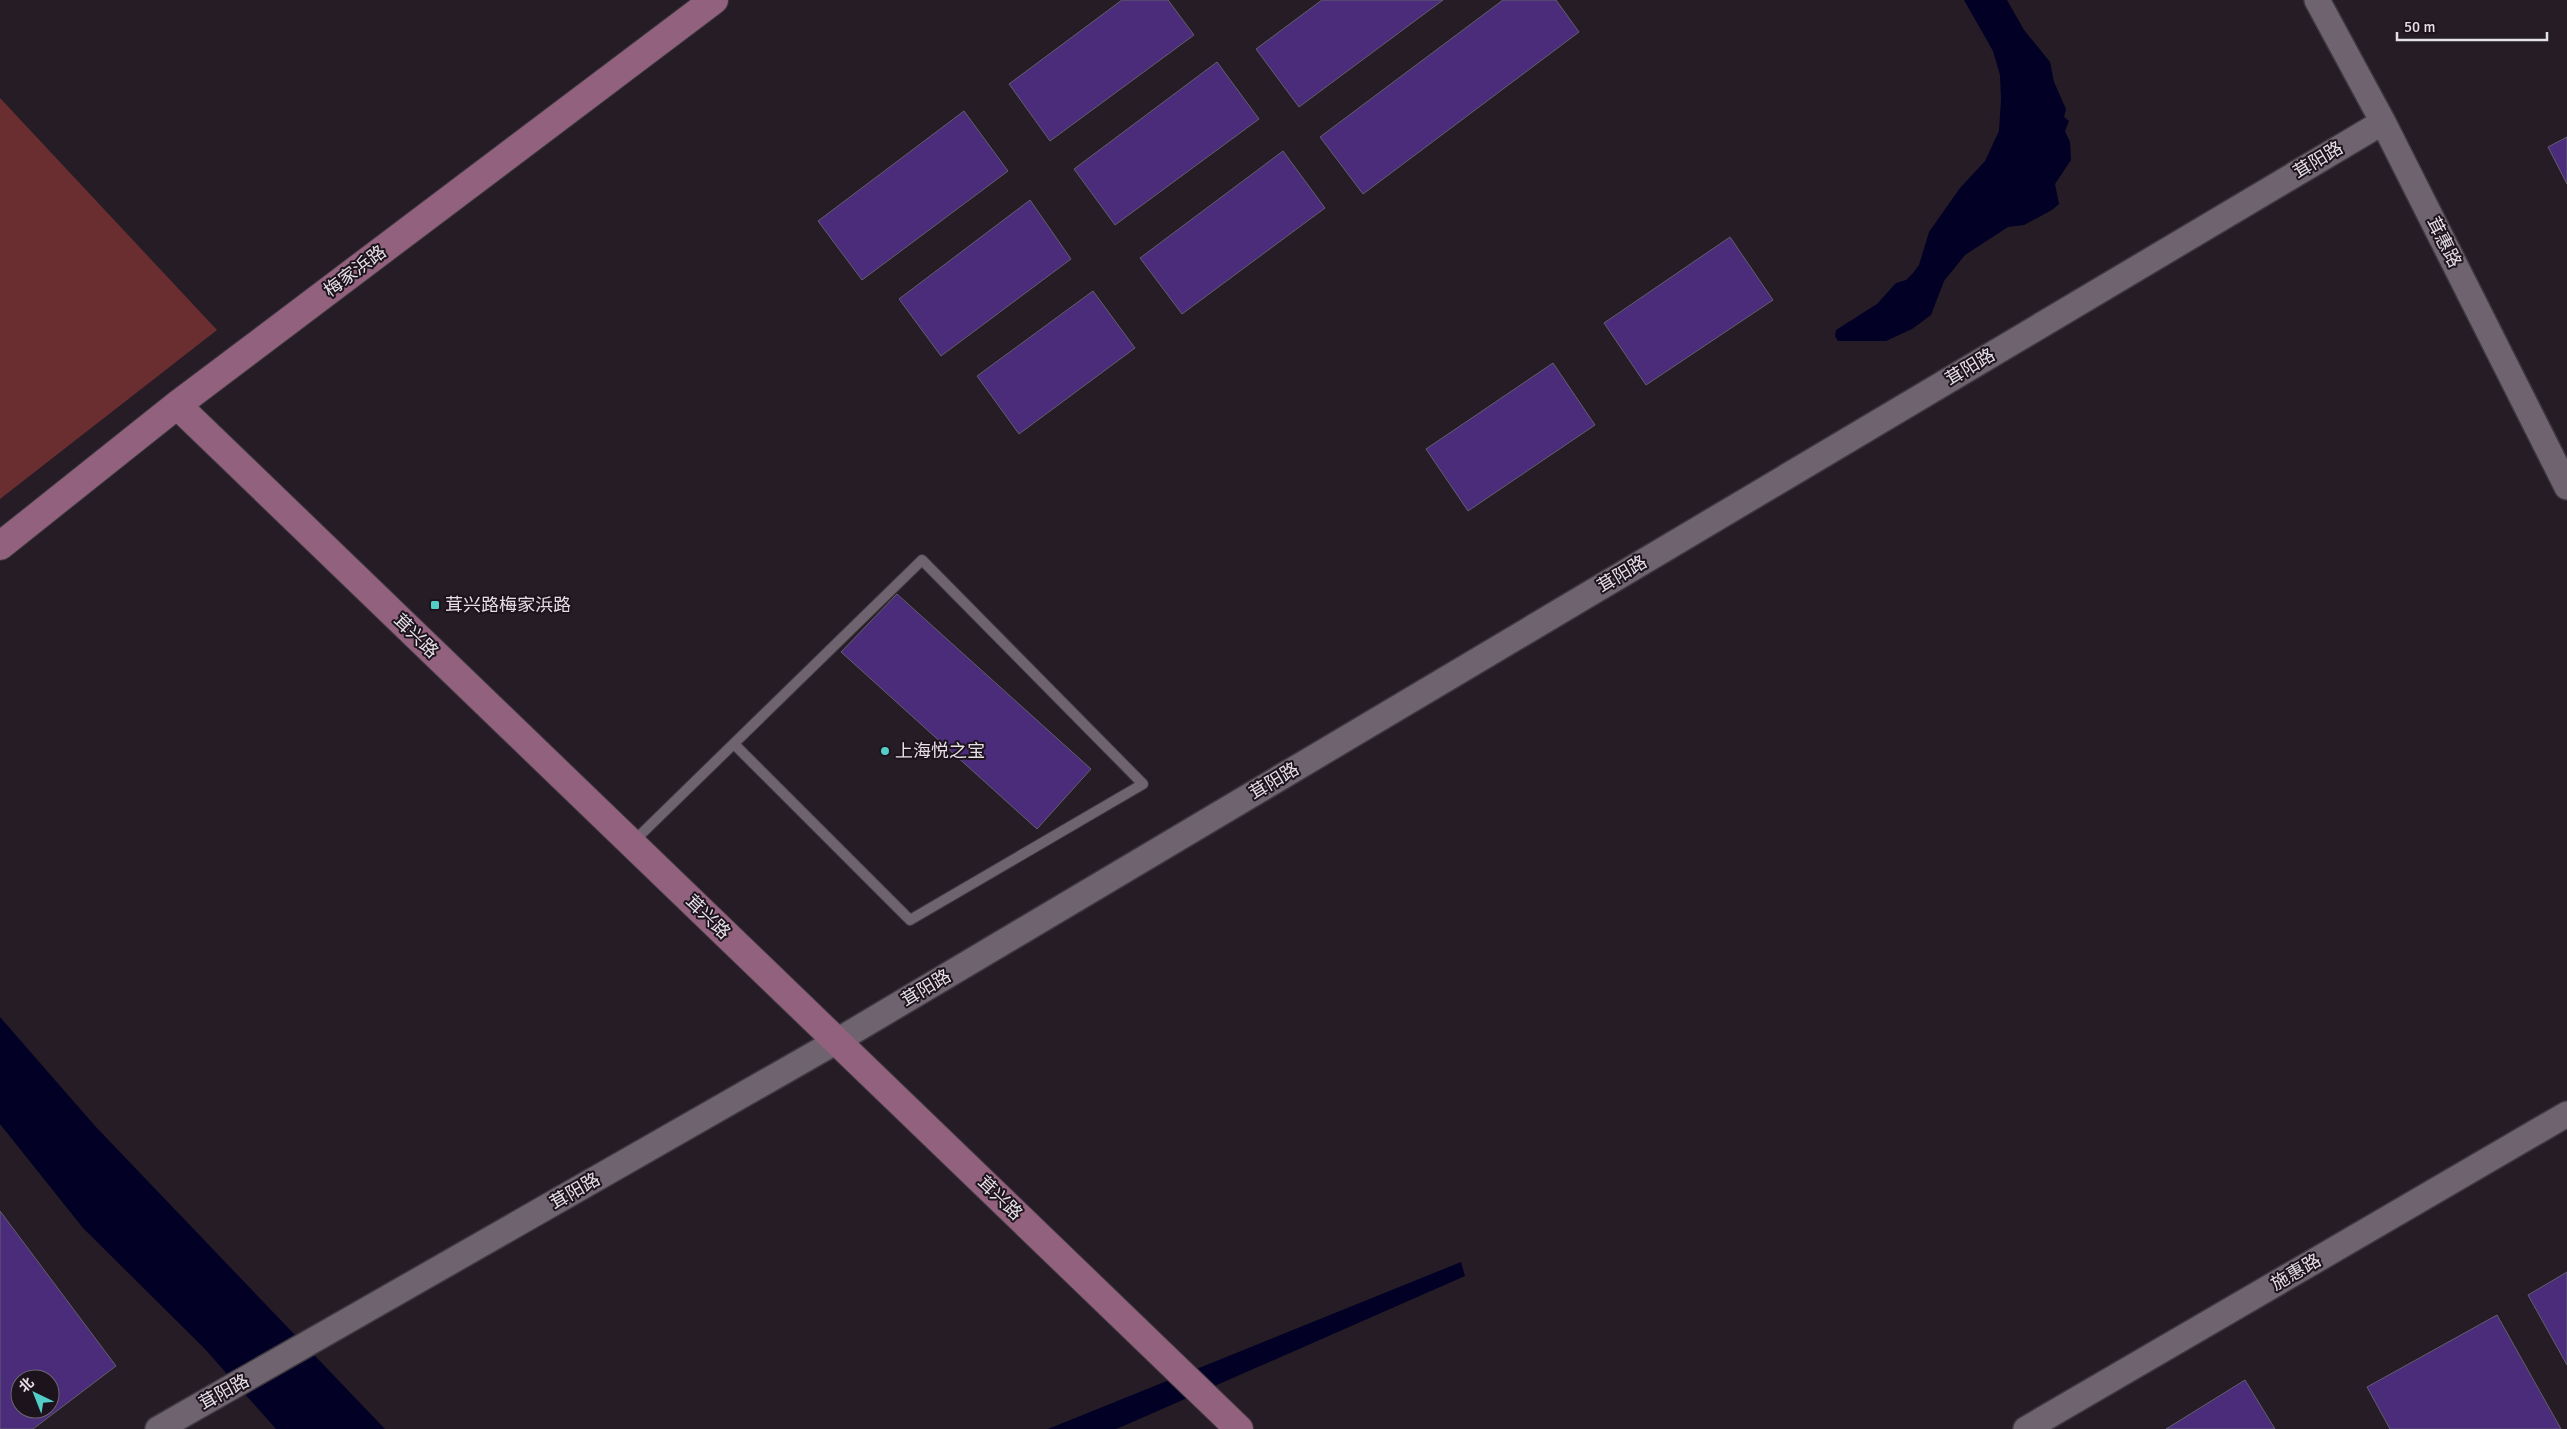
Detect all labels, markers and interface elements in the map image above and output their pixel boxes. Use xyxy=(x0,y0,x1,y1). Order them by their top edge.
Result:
scale bar xyxy=(2397,10,2547,42)
text: 50 m xyxy=(2404,18,2435,36)
street label: 茸阳路 xyxy=(2289,137,2347,183)
street label: 茸惠路 xyxy=(2422,213,2466,271)
street label: 梅家浜路 xyxy=(320,241,390,301)
street label: 茸阳路 xyxy=(1941,344,1999,390)
street label: 茸阳路 xyxy=(1593,551,1651,597)
place label: 茸兴路梅家浜路 xyxy=(445,594,571,616)
marker: 茸兴路梅家浜路 xyxy=(429,599,441,611)
street label: 茸兴路 xyxy=(389,609,443,663)
place label: 上海悦之宝 xyxy=(895,740,985,762)
marker: 上海悦之宝 xyxy=(879,745,891,757)
street label: 茸阳路 xyxy=(1245,758,1303,804)
street label: 茸兴路 xyxy=(681,890,735,944)
street label: 茸阳路 xyxy=(897,965,955,1011)
street label: 茸阳路 xyxy=(546,1168,604,1214)
street label: 茸兴路 xyxy=(973,1171,1027,1225)
street label: 施惠路 xyxy=(2267,1249,2325,1295)
north arrow xyxy=(10,1369,60,1419)
street label: 茸阳路 xyxy=(195,1369,253,1415)
text: 北 xyxy=(16,1374,37,1396)

